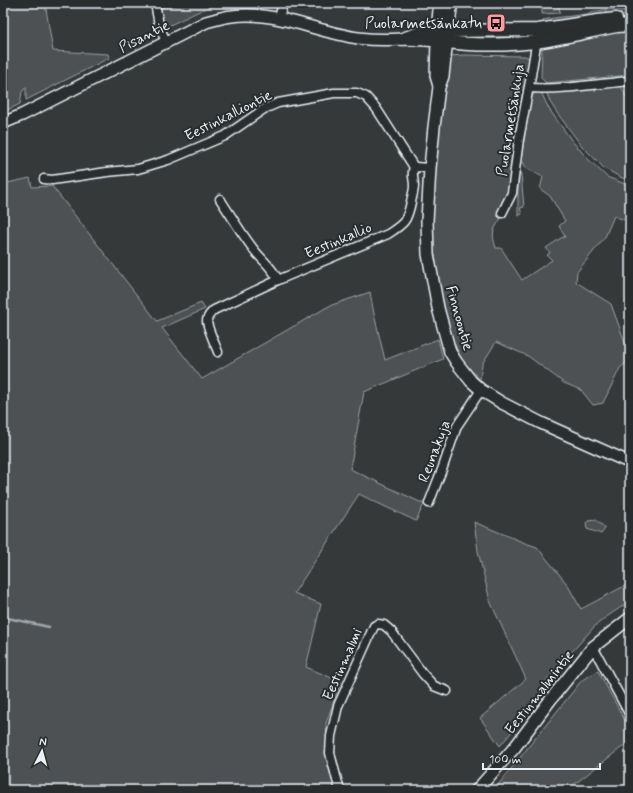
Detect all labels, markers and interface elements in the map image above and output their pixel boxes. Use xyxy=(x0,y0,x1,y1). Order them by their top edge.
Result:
bus stop icon: Puolarmetsänkatu xyxy=(485,12,507,34)
place label: Puolarmetsänkatu xyxy=(365,14,483,34)
street label: Pisantie xyxy=(116,16,173,58)
street label: Puolarmetsänkuja xyxy=(492,63,530,178)
street label: Eestinkalliontie xyxy=(181,85,276,146)
street label: Eestinkallio xyxy=(302,218,375,264)
street label: Finnoontie xyxy=(440,283,478,353)
street label: Reunakuja xyxy=(414,417,456,485)
street label: Eestinmalmi xyxy=(318,625,368,704)
street label: Eestinmalmintie xyxy=(500,646,579,739)
north arrow xyxy=(22,731,62,771)
text: N xyxy=(39,735,47,749)
scale bar xyxy=(483,745,600,771)
text: 100 m xyxy=(489,752,521,768)

